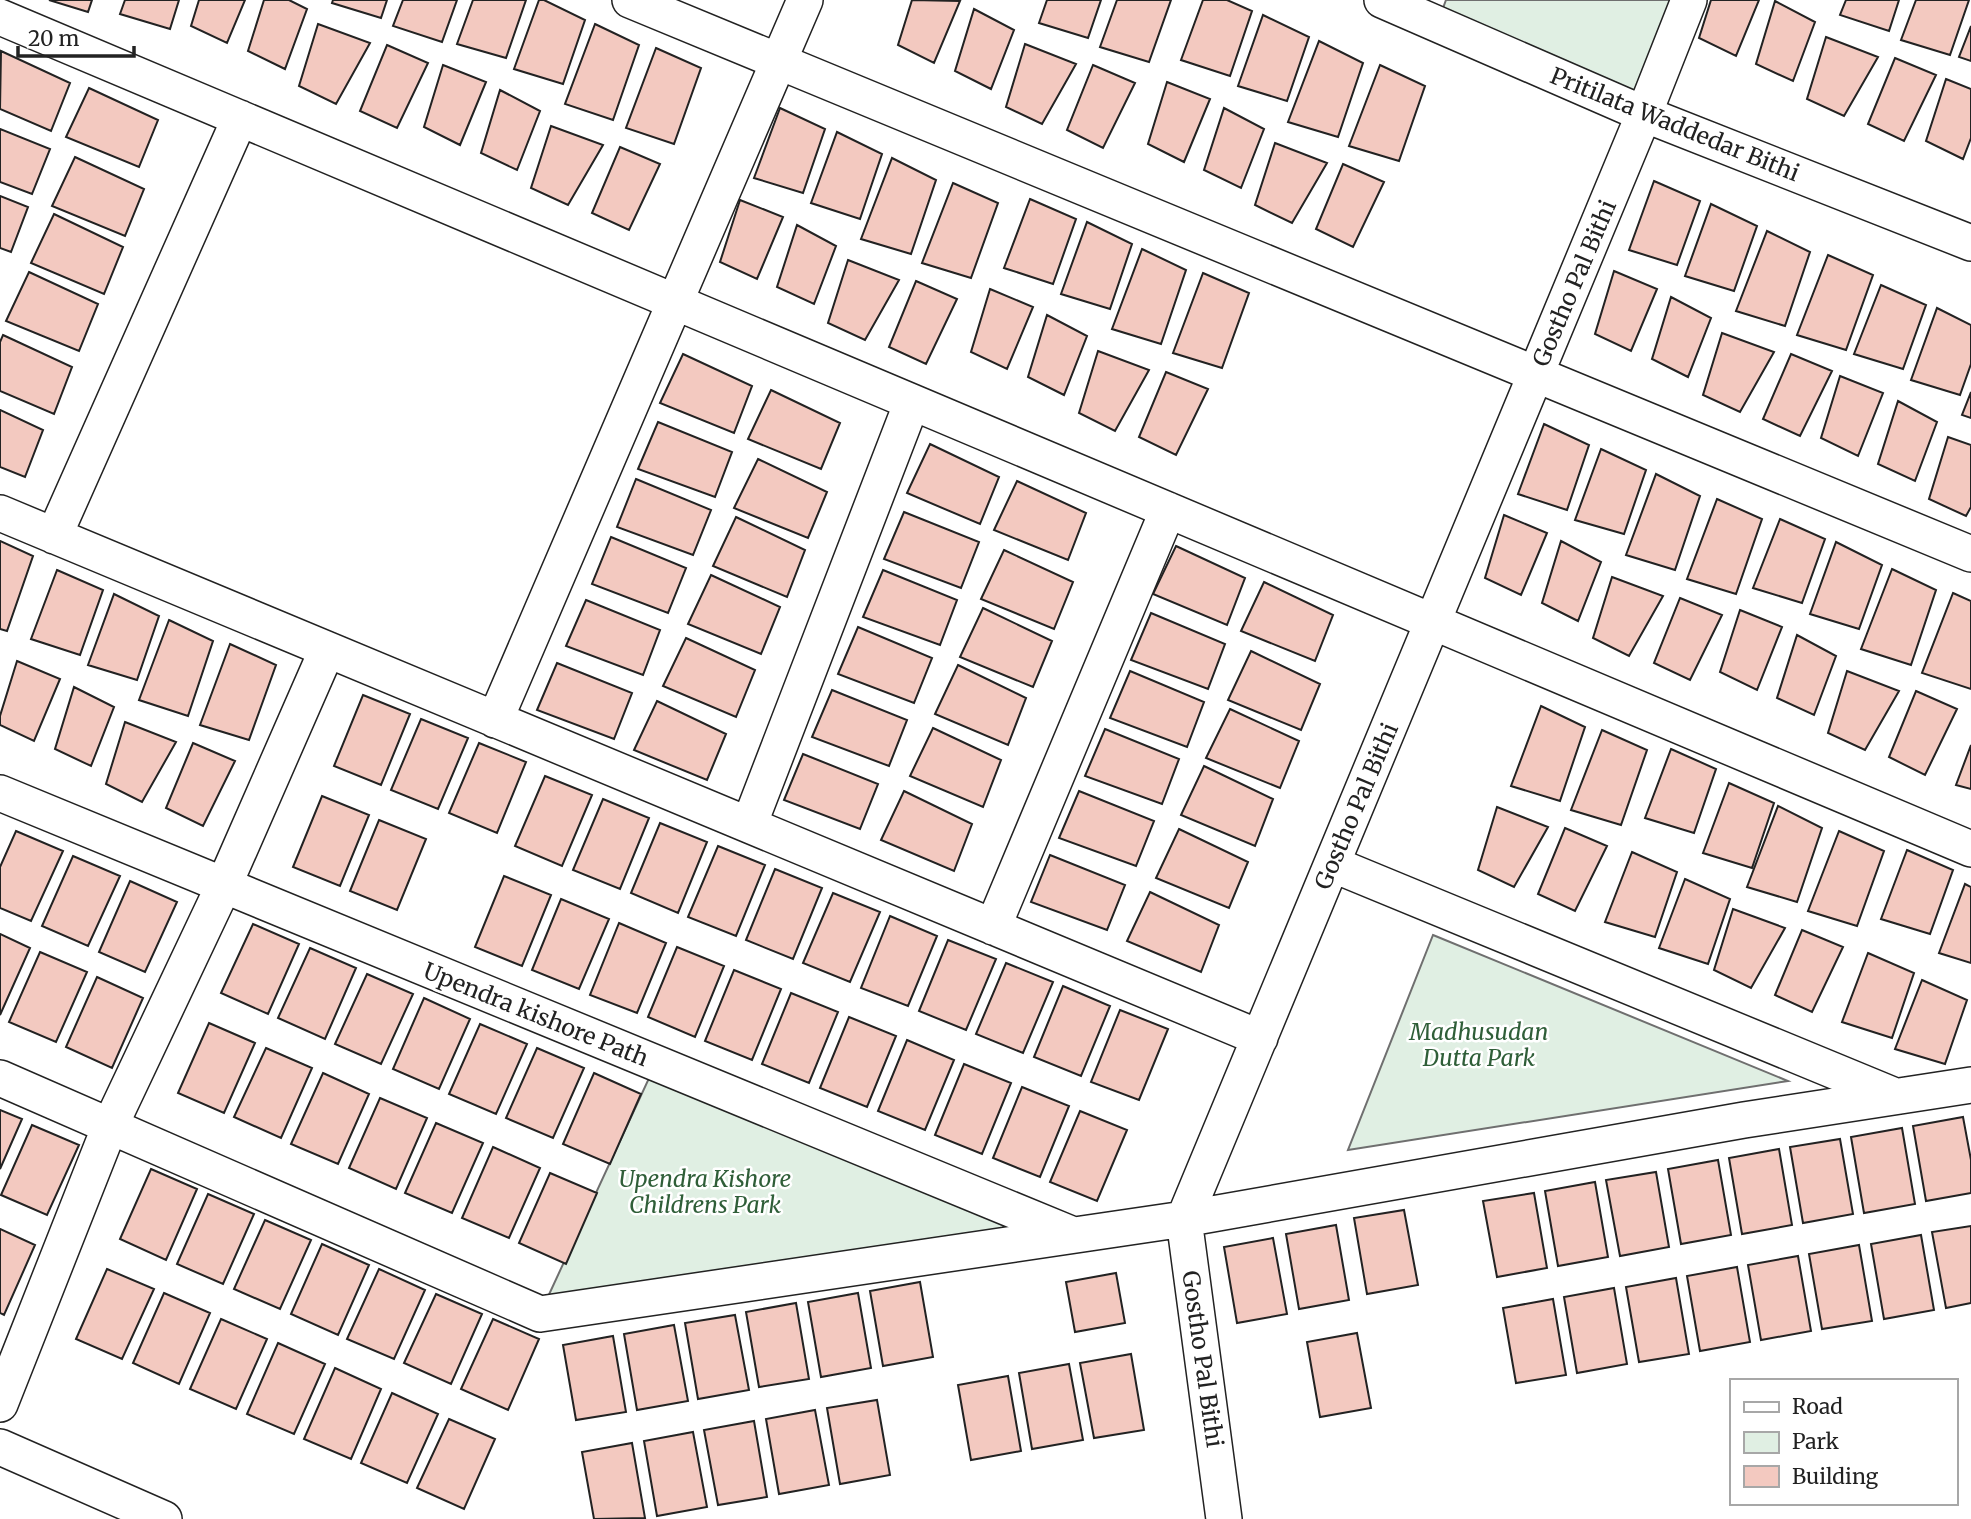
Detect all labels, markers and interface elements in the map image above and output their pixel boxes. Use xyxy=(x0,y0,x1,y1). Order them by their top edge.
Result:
scale bar xyxy=(18,14,133,58)
text: 20 m xyxy=(28,25,80,52)
street label: Pritilata Waddedar Bithi xyxy=(1546,61,1804,187)
street label: Gostho Pal Bithi xyxy=(1526,195,1622,371)
street label: Gostho Pal Bithi xyxy=(1308,718,1404,894)
street label: Upendra kishore Path xyxy=(419,956,653,1072)
park label: Madhusudan Dutta Park xyxy=(1409,1017,1548,1072)
park label: Upendra Kishore Childrens Park xyxy=(619,1164,791,1219)
street label: Gostho Pal Bithi xyxy=(1176,1269,1230,1449)
legend xyxy=(1730,1379,1957,1505)
text: Road xyxy=(1792,1393,1843,1420)
text: Park xyxy=(1792,1428,1839,1455)
text: Building xyxy=(1792,1463,1879,1490)

